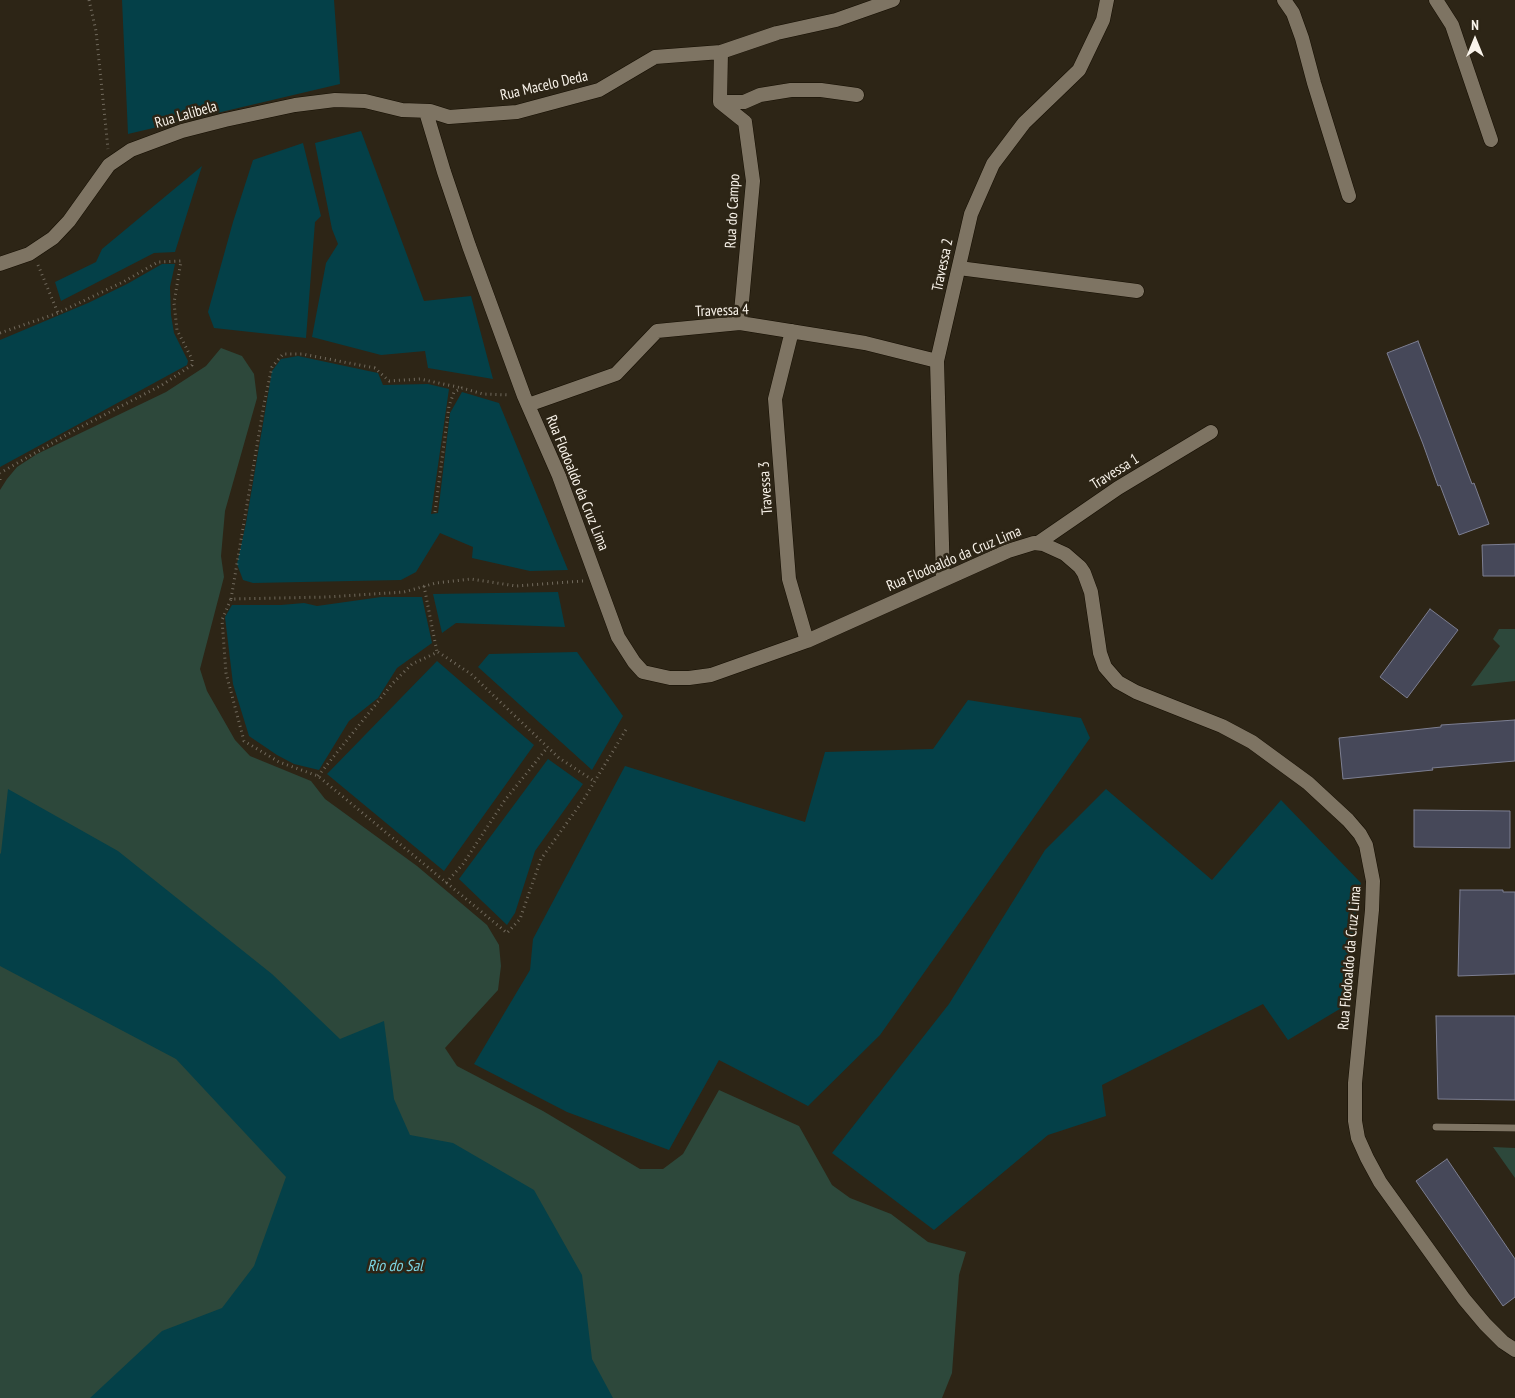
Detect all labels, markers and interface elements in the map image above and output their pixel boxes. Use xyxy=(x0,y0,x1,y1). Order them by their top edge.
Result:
north arrow xyxy=(1450,15,1500,65)
text: N xyxy=(1471,16,1479,34)
street label: Rua Macelo Deda xyxy=(498,67,590,105)
street label: Rua Lalibela xyxy=(153,98,219,132)
street label: Rua do Campo xyxy=(722,173,744,249)
street label: Travessa 2 xyxy=(929,237,957,293)
street label: Travessa 4 xyxy=(695,301,749,321)
street label: Rua Flodoaldo da Cruz Lima xyxy=(542,413,612,553)
street label: Travessa 1 xyxy=(1087,450,1143,494)
street label: Travessa 3 xyxy=(755,461,777,515)
street label: Rua Flodoaldo da Cruz Lima xyxy=(884,522,1024,596)
street label: Rua Flodoaldo da Cruz Lima xyxy=(1335,885,1365,1031)
water label: Rio do Sal xyxy=(367,1256,423,1276)

